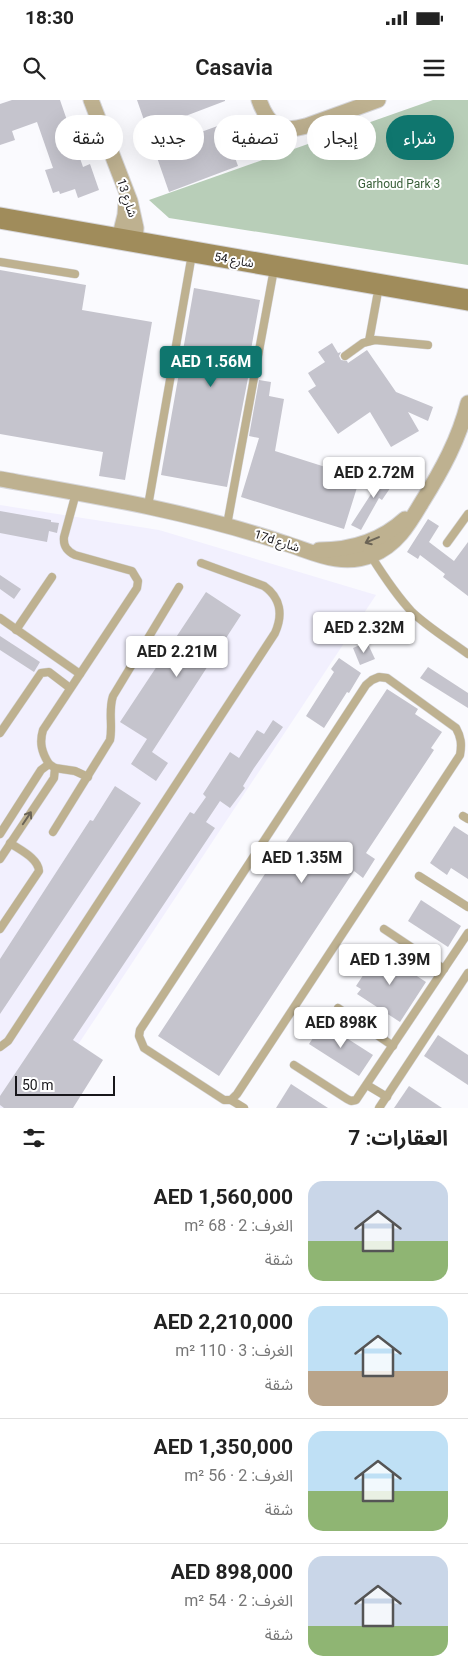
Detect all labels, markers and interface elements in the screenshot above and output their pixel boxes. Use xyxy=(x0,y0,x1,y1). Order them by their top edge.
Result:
text: 18:30 xyxy=(25,6,74,29)
icon: search xyxy=(20,54,48,82)
icon: menu xyxy=(420,54,448,82)
text: Casavia xyxy=(195,55,273,80)
chip: شقة xyxy=(55,115,123,160)
chip: جديد xyxy=(133,115,204,160)
chip: تصفية xyxy=(214,115,297,160)
chip: إيجار xyxy=(307,115,376,160)
chip: شراء xyxy=(386,115,454,160)
street label: شارع 13 xyxy=(112,177,140,220)
park label: Garhoud Park 3 xyxy=(358,177,440,191)
street label: شارع 54 xyxy=(213,250,255,272)
pin: AED 1.56M xyxy=(154,346,268,388)
text: AED 1.56M xyxy=(171,352,251,371)
pin: AED 2.72M xyxy=(317,456,431,499)
text: AED 2.72M xyxy=(334,463,414,482)
street label: 17d شارع xyxy=(252,527,301,557)
one-way arrow xyxy=(365,535,380,545)
pin: AED 2.32M xyxy=(307,612,421,654)
text: AED 2.32M xyxy=(324,618,404,637)
pin: AED 2.21M xyxy=(120,636,234,678)
text: AED 2.21M xyxy=(137,642,217,661)
one-way arrow xyxy=(22,812,32,826)
pin: AED 1.35M xyxy=(245,842,359,884)
text: AED 1.35M xyxy=(262,848,342,867)
pin: AED 1.39M xyxy=(333,944,447,986)
text: AED 1.39M xyxy=(350,950,430,969)
pin: AED 898K xyxy=(289,1006,393,1049)
text: AED 898K xyxy=(305,1013,377,1032)
scale bar xyxy=(15,1073,115,1096)
text: 50 m xyxy=(22,1077,54,1093)
icon: filters xyxy=(20,1124,48,1152)
text: العقارات: 7 xyxy=(348,1126,448,1150)
text: AED 1,560,000 xyxy=(154,1185,293,1209)
icon: home xyxy=(348,1201,408,1261)
text: الغرف: 2 · 68 m² xyxy=(184,1216,293,1235)
text: شقة xyxy=(265,1250,293,1269)
text: AED 2,210,000 xyxy=(154,1310,293,1334)
icon: home xyxy=(348,1326,408,1386)
text: الغرف: 3 · 110 m² xyxy=(175,1341,293,1360)
text: شقة xyxy=(265,1375,293,1394)
text: AED 1,350,000 xyxy=(154,1435,293,1459)
icon: home xyxy=(348,1451,408,1511)
text: الغرف: 2 · 56 m² xyxy=(184,1466,293,1485)
text: شقة xyxy=(265,1500,293,1519)
text: AED 898,000 xyxy=(171,1560,293,1584)
icon: home xyxy=(348,1576,408,1636)
text: الغرف: 2 · 54 m² xyxy=(184,1591,293,1610)
text: شقة xyxy=(265,1625,293,1644)

